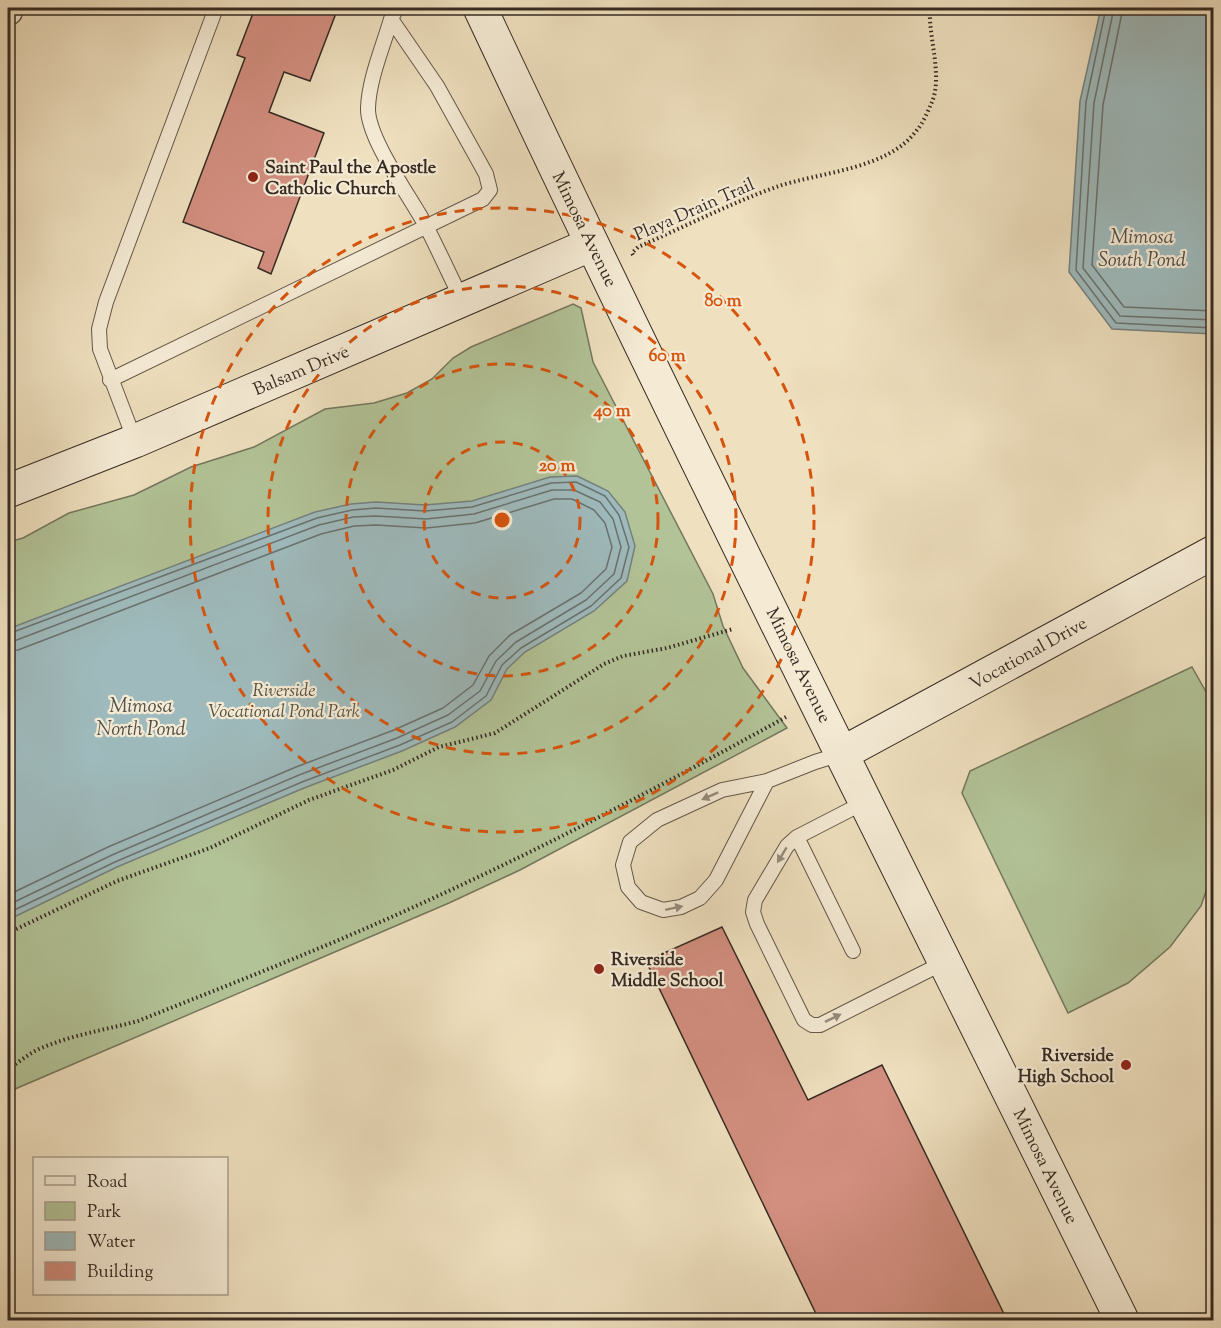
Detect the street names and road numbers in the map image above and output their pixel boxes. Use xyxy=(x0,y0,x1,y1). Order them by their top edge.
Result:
street label: Mimosa Avenue xyxy=(544,168,622,292)
street label: Playa Drain Trail xyxy=(630,173,759,249)
street label: Balsam Drive xyxy=(250,340,354,404)
street label: Mimosa Avenue xyxy=(758,604,836,728)
street label: Vocational Drive xyxy=(965,612,1093,698)
street label: Mimosa Avenue xyxy=(1005,1105,1083,1229)

